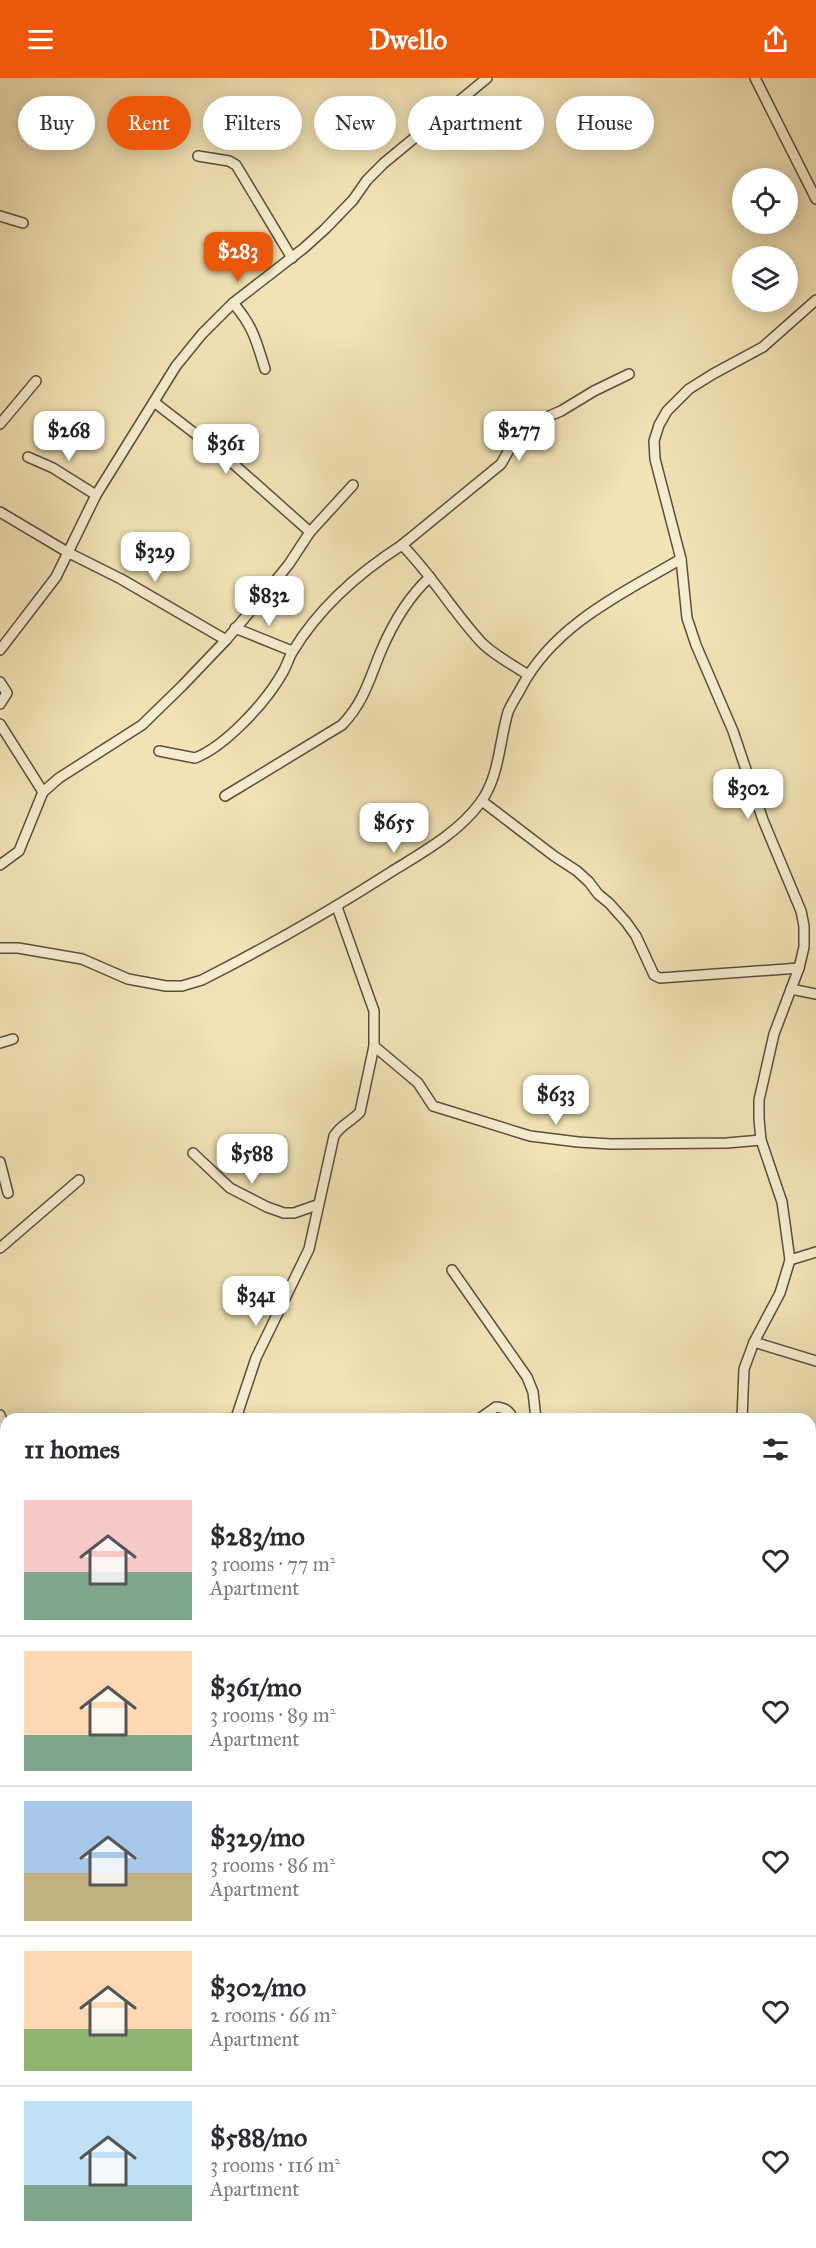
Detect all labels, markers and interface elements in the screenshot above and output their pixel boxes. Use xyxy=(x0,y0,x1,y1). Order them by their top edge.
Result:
icon: menu xyxy=(24,23,57,56)
text: Dwello xyxy=(369,23,447,56)
icon: share xyxy=(759,23,792,56)
chip: Buy xyxy=(18,96,95,150)
chip: Rent xyxy=(107,96,191,150)
chip: Filters xyxy=(203,96,302,150)
chip: New xyxy=(314,96,396,150)
chip: Apartment xyxy=(408,96,544,150)
chip: House xyxy=(556,96,654,150)
map controls xyxy=(732,168,798,312)
button: locate xyxy=(732,168,798,234)
pin: $283 xyxy=(202,232,274,283)
text: $283 xyxy=(218,239,258,263)
button: layers xyxy=(732,246,798,312)
pin: $268 xyxy=(33,411,105,462)
pin: $277 xyxy=(483,411,555,462)
text: $268 xyxy=(48,418,90,442)
text: $277 xyxy=(498,418,540,442)
pin: $361 xyxy=(190,424,262,475)
text: $361 xyxy=(207,431,245,455)
pin: $329 xyxy=(119,532,191,583)
text: $329 xyxy=(135,539,175,563)
pin: $832 xyxy=(233,576,305,627)
text: $832 xyxy=(249,583,289,607)
pin: $302 xyxy=(712,769,784,820)
text: $302 xyxy=(727,776,769,800)
pin: $655 xyxy=(358,803,430,854)
text: $655 xyxy=(374,810,414,834)
pin: $633 xyxy=(520,1075,592,1126)
text: $633 xyxy=(537,1082,575,1106)
pin: $588 xyxy=(216,1134,288,1185)
text: $588 xyxy=(231,1141,273,1165)
pin: $341 xyxy=(220,1276,292,1327)
text: $341 xyxy=(236,1283,276,1307)
text: 11 homes xyxy=(24,1433,120,1465)
icon: filters xyxy=(759,1433,792,1466)
text: $283/mo xyxy=(210,1520,305,1552)
icon: home xyxy=(72,1524,144,1596)
icon: heart xyxy=(759,1544,792,1577)
text: 3 rooms · 77 m² xyxy=(210,1552,335,1576)
text: Apartment xyxy=(210,1576,299,1600)
text: $361/mo xyxy=(210,1671,302,1703)
icon: home xyxy=(72,1675,144,1747)
icon: heart xyxy=(759,1695,792,1728)
text: 3 rooms · 89 m² xyxy=(210,1703,335,1727)
text: Apartment xyxy=(210,1727,299,1751)
text: $329/mo xyxy=(210,1821,305,1853)
icon: home xyxy=(72,1825,144,1897)
icon: heart xyxy=(759,1845,792,1878)
text: 3 rooms · 86 m² xyxy=(210,1853,335,1877)
text: Apartment xyxy=(210,1877,299,1901)
text: $302/mo xyxy=(210,1971,306,2003)
icon: home xyxy=(72,1975,144,2047)
icon: heart xyxy=(759,1995,792,2028)
text: 2 rooms · 66 m² xyxy=(210,2003,336,2027)
text: Apartment xyxy=(210,2027,299,2051)
text: $588/mo xyxy=(210,2121,307,2153)
icon: home xyxy=(72,2125,144,2197)
icon: heart xyxy=(759,2145,792,2178)
text: 3 rooms · 116 m² xyxy=(210,2153,340,2177)
text: Apartment xyxy=(210,2177,299,2201)

